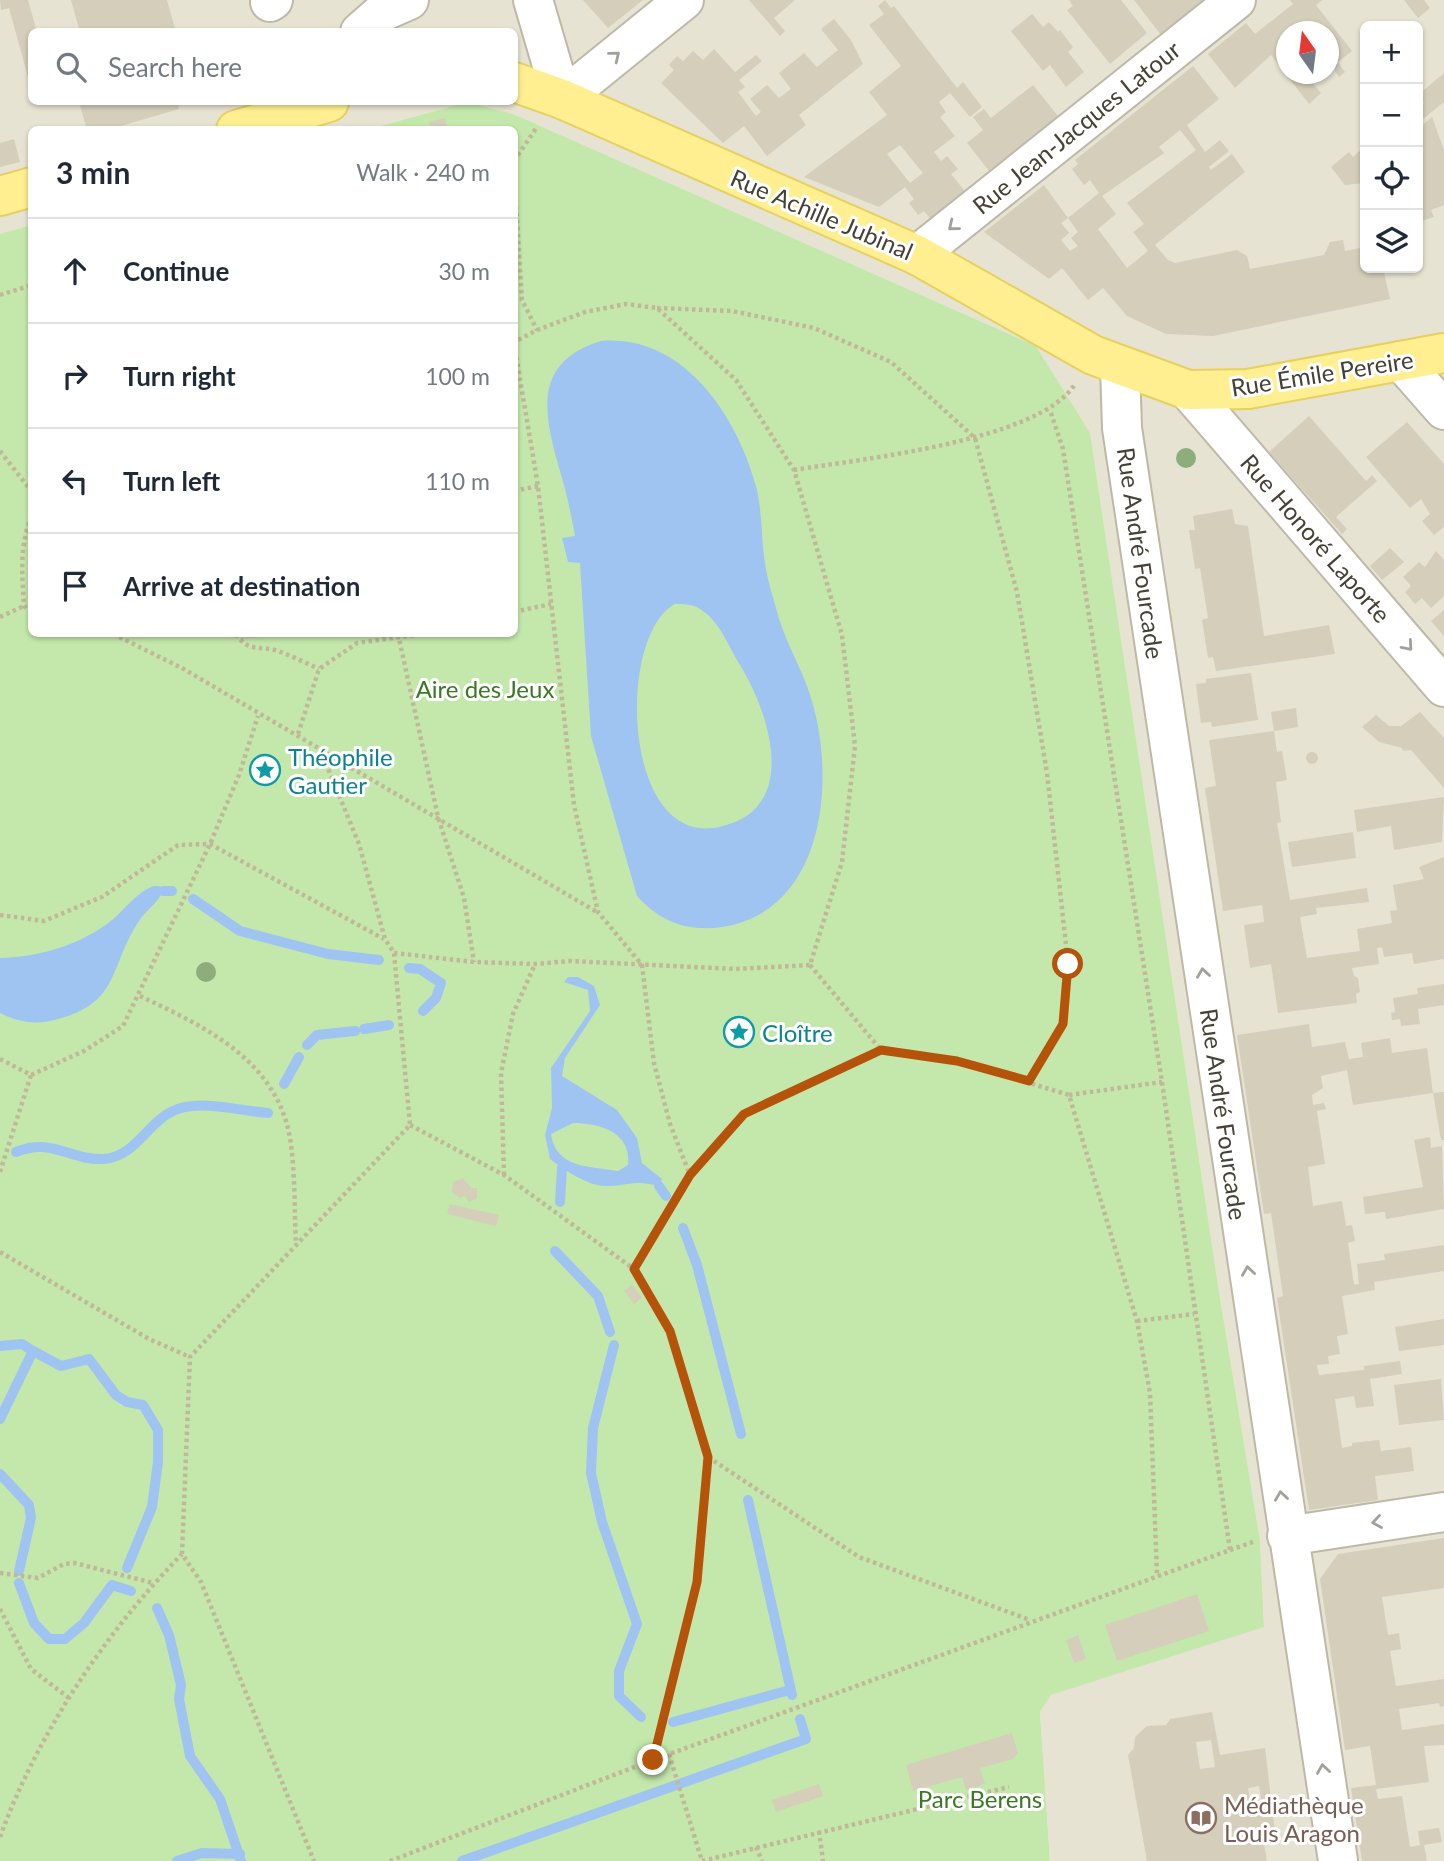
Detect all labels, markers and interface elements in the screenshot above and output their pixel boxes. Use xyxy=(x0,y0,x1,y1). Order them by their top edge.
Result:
north arrow xyxy=(1276,21,1339,84)
map controls xyxy=(1360,21,1423,273)
button: + xyxy=(1360,21,1423,84)
search box xyxy=(28,28,518,105)
street label: Rue Jean-Jacques Latour xyxy=(966,34,1186,220)
icon: search xyxy=(52,48,90,86)
text: Search here xyxy=(108,51,242,83)
one-way arrow xyxy=(606,52,619,64)
button: − xyxy=(1360,84,1423,147)
button: locate xyxy=(1360,147,1423,210)
text: 3 min xyxy=(56,154,130,190)
text: Walk · 240 m xyxy=(356,158,490,186)
street label: Rue Achille Jubinal xyxy=(726,162,918,266)
button: layers xyxy=(1360,210,1423,273)
one-way arrow xyxy=(948,218,961,230)
icon: ahead xyxy=(56,252,94,290)
text: Continue xyxy=(123,255,229,287)
text: 30 m xyxy=(439,257,490,285)
street label: Rue Émile Pereire xyxy=(1229,344,1415,402)
icon: right xyxy=(56,357,94,395)
text: Turn right xyxy=(123,360,236,392)
text: 100 m xyxy=(425,362,490,390)
street label: Rue André Fourcade xyxy=(1112,445,1170,661)
street label: Rue Honoré Laporte xyxy=(1235,448,1397,628)
icon: left xyxy=(56,462,94,500)
text: Turn left xyxy=(123,465,220,497)
text: 110 m xyxy=(425,467,490,495)
icon: arrive xyxy=(56,567,94,605)
text: Arrive at destination xyxy=(123,570,360,602)
one-way arrow xyxy=(1400,637,1412,650)
park label: Aire des Jeux xyxy=(416,674,554,703)
place label: Théophile Gautier xyxy=(288,742,393,799)
place icon: Théophile Gautier xyxy=(248,753,282,787)
route start xyxy=(1052,948,1083,979)
one-way arrow xyxy=(1196,967,1211,979)
street label: Rue André Fourcade xyxy=(1195,1006,1253,1222)
place icon: Cloître xyxy=(722,1015,756,1049)
place label: Cloître xyxy=(762,1018,833,1047)
one-way arrow xyxy=(1241,1265,1256,1277)
one-way arrow xyxy=(1274,1490,1289,1502)
one-way arrow xyxy=(1371,1514,1382,1529)
route end xyxy=(637,1744,668,1775)
one-way arrow xyxy=(1316,1763,1331,1775)
park label: Parc Berens xyxy=(918,1784,1042,1813)
place label: Médiathèque Louis Aragon xyxy=(1224,1790,1364,1847)
library icon: Médiathèque Louis Aragon xyxy=(1184,1801,1218,1835)

